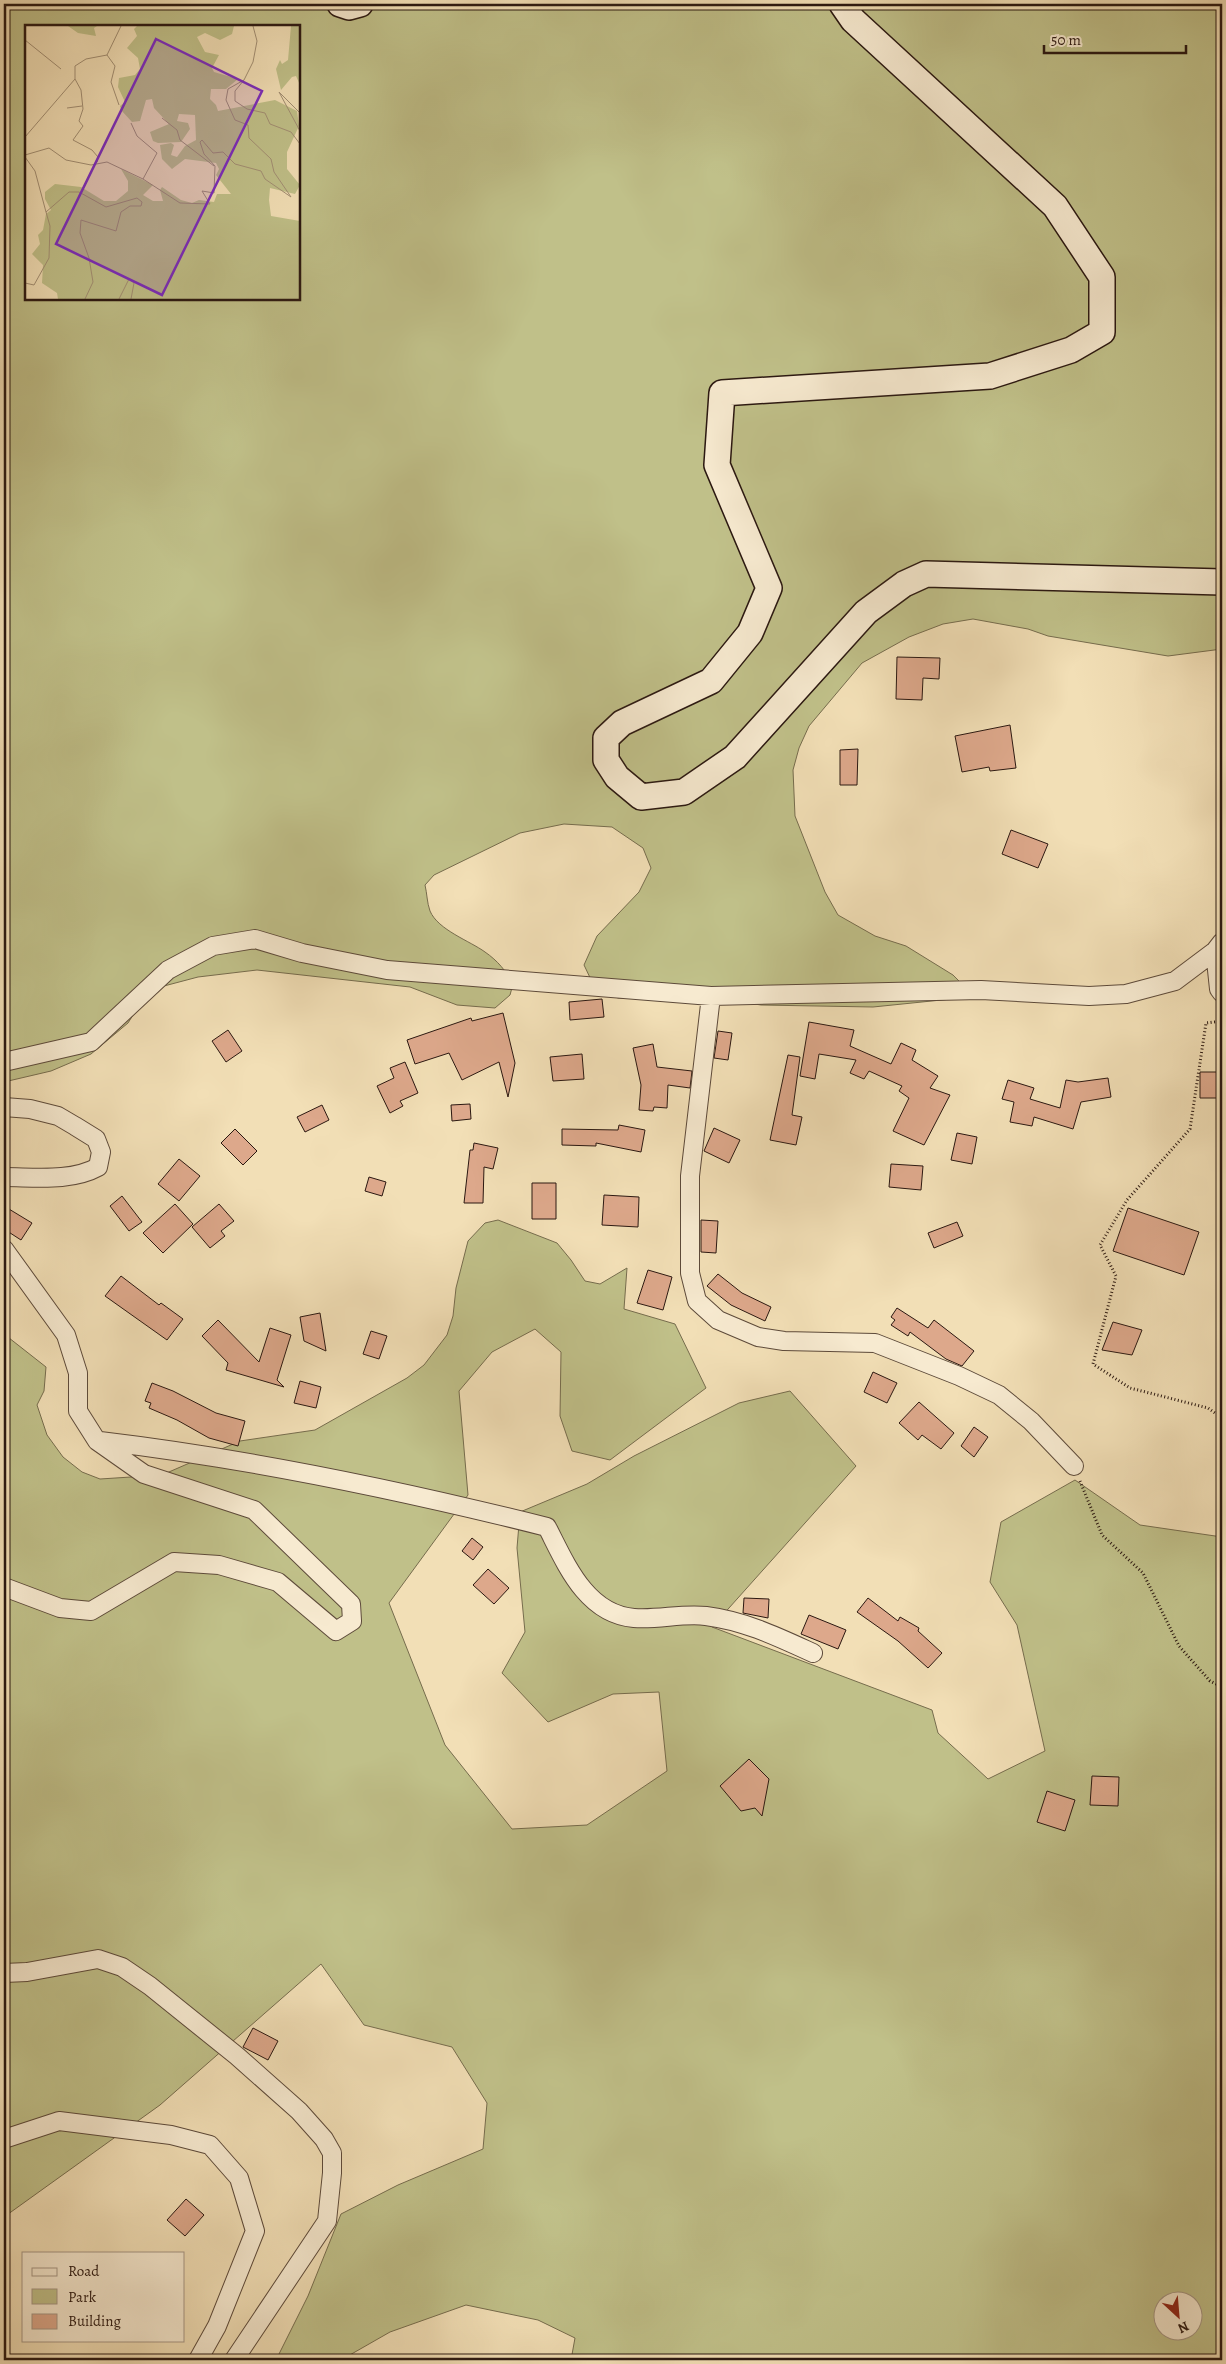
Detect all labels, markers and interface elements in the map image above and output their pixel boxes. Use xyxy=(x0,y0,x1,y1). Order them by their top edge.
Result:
scale bar xyxy=(1044,22,1186,54)
inset map xyxy=(25,25,300,300)
text: 50 m xyxy=(1051,30,1081,50)
legend xyxy=(22,2252,185,2342)
text: Road xyxy=(68,2261,100,2281)
text: Park xyxy=(68,2287,97,2307)
north arrow xyxy=(1154,2292,1204,2342)
text: Building xyxy=(68,2311,121,2331)
text: N xyxy=(1175,2316,1192,2338)

